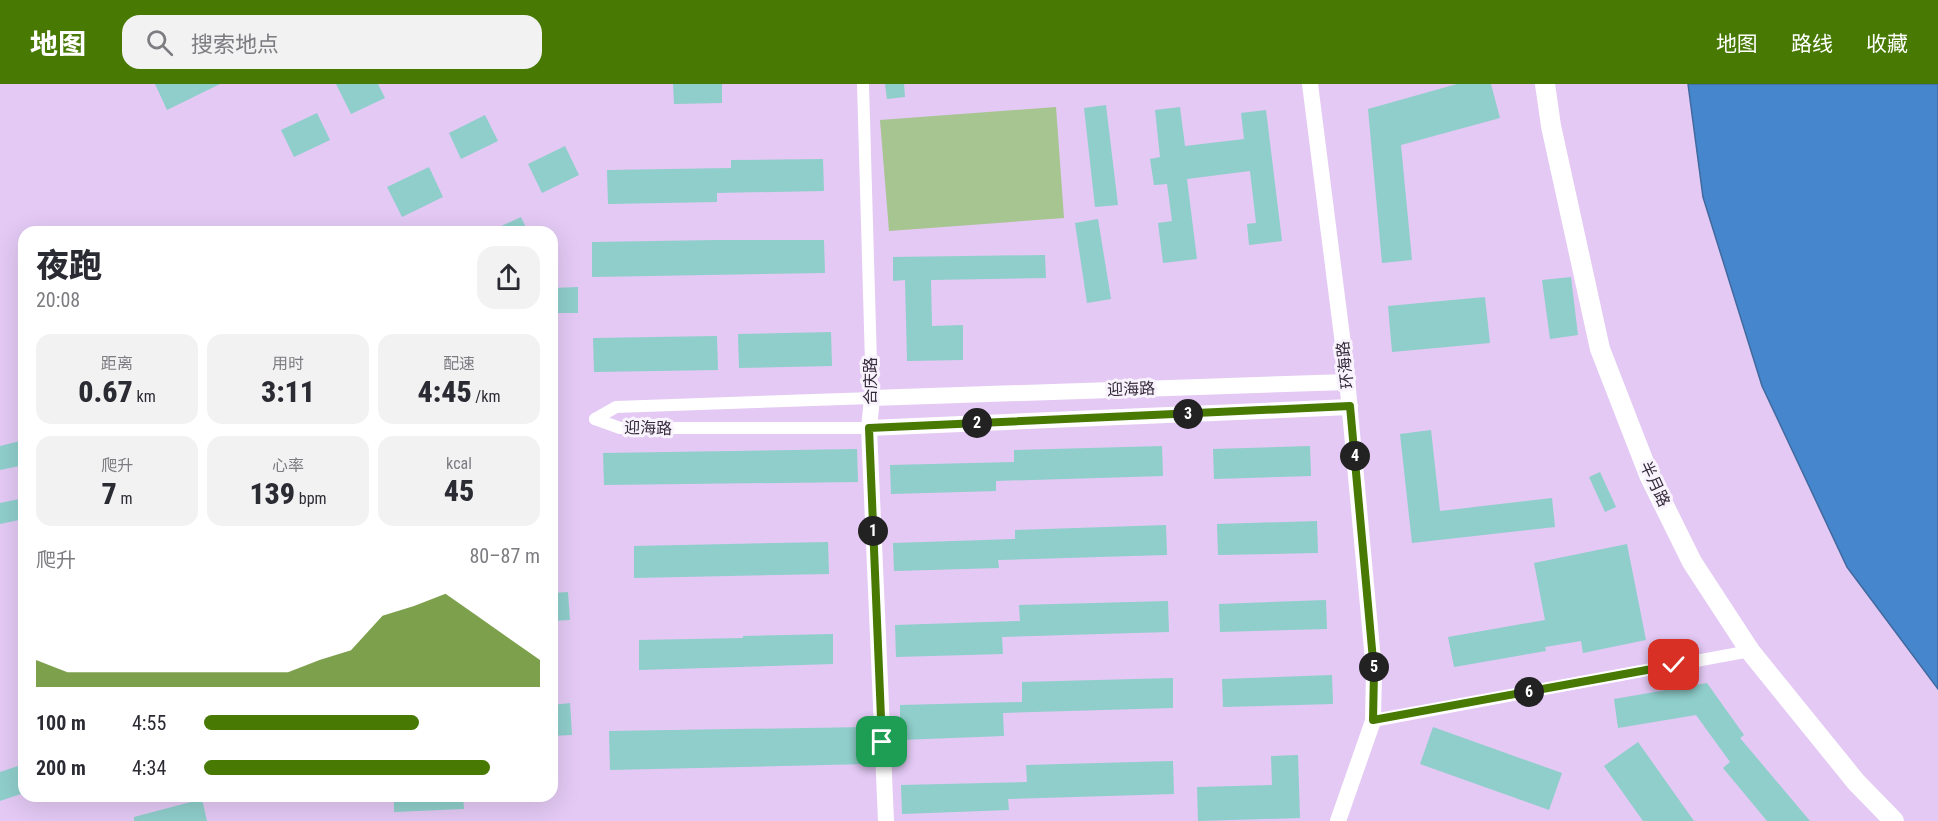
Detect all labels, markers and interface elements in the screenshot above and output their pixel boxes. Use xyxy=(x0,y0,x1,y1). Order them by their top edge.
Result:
search box xyxy=(122,15,542,69)
icon: search xyxy=(143,26,176,59)
text: 地图 xyxy=(30,28,86,61)
text: 搜索地点 xyxy=(191,32,279,57)
text: 地图 xyxy=(1716,32,1758,56)
text: 路线 xyxy=(1791,32,1833,56)
text: 收藏 xyxy=(1866,32,1908,56)
text: 夜跑 xyxy=(36,246,102,285)
button: share xyxy=(477,246,540,309)
text: 20:08 xyxy=(36,288,80,312)
street label: 环海路 xyxy=(1333,340,1357,390)
text: 距离 xyxy=(101,354,133,373)
text: 用时 xyxy=(272,354,304,373)
text: 配速 xyxy=(443,354,475,373)
street label: 合庆路 xyxy=(861,357,880,405)
text: 0.67 xyxy=(78,374,133,409)
text: 3:11 xyxy=(261,374,315,409)
text: 4:45 xyxy=(417,374,472,409)
street label: 迎海路 xyxy=(1107,379,1155,399)
text: km xyxy=(133,387,156,406)
text: /km xyxy=(472,387,501,406)
pin: 3 xyxy=(1173,399,1203,429)
text: 3 xyxy=(1184,404,1192,423)
pin: 2 xyxy=(962,408,992,438)
text: 2 xyxy=(973,413,981,432)
street label: 迎海路 xyxy=(624,418,672,438)
pin: 4 xyxy=(1340,441,1370,471)
text: 4 xyxy=(1351,446,1359,465)
text: kcal xyxy=(446,454,472,473)
text: 爬升 xyxy=(101,456,133,475)
text: 心率 xyxy=(272,456,304,475)
street label: 半月路 xyxy=(1636,458,1674,510)
text: 45 xyxy=(444,473,474,508)
text: 7 xyxy=(102,476,117,511)
text: 139 xyxy=(249,476,295,511)
text: m xyxy=(117,489,132,508)
text: bpm xyxy=(295,489,327,508)
pin: 1 xyxy=(858,516,888,546)
text: 1 xyxy=(869,521,877,540)
text: 80–87 m xyxy=(469,544,540,568)
text: 爬升 xyxy=(36,548,76,572)
pin xyxy=(1648,639,1699,690)
icon: check xyxy=(1657,648,1690,681)
pin: 5 xyxy=(1359,652,1389,682)
text: 5 xyxy=(1370,657,1378,676)
pin: 6 xyxy=(1514,677,1544,707)
text: 6 xyxy=(1525,682,1533,701)
text: 100 m xyxy=(36,711,86,735)
text: 4:55 xyxy=(132,711,166,735)
pin xyxy=(856,716,907,767)
icon: arrive xyxy=(865,725,898,758)
text: 200 m xyxy=(36,756,86,780)
text: 4:34 xyxy=(132,756,166,780)

